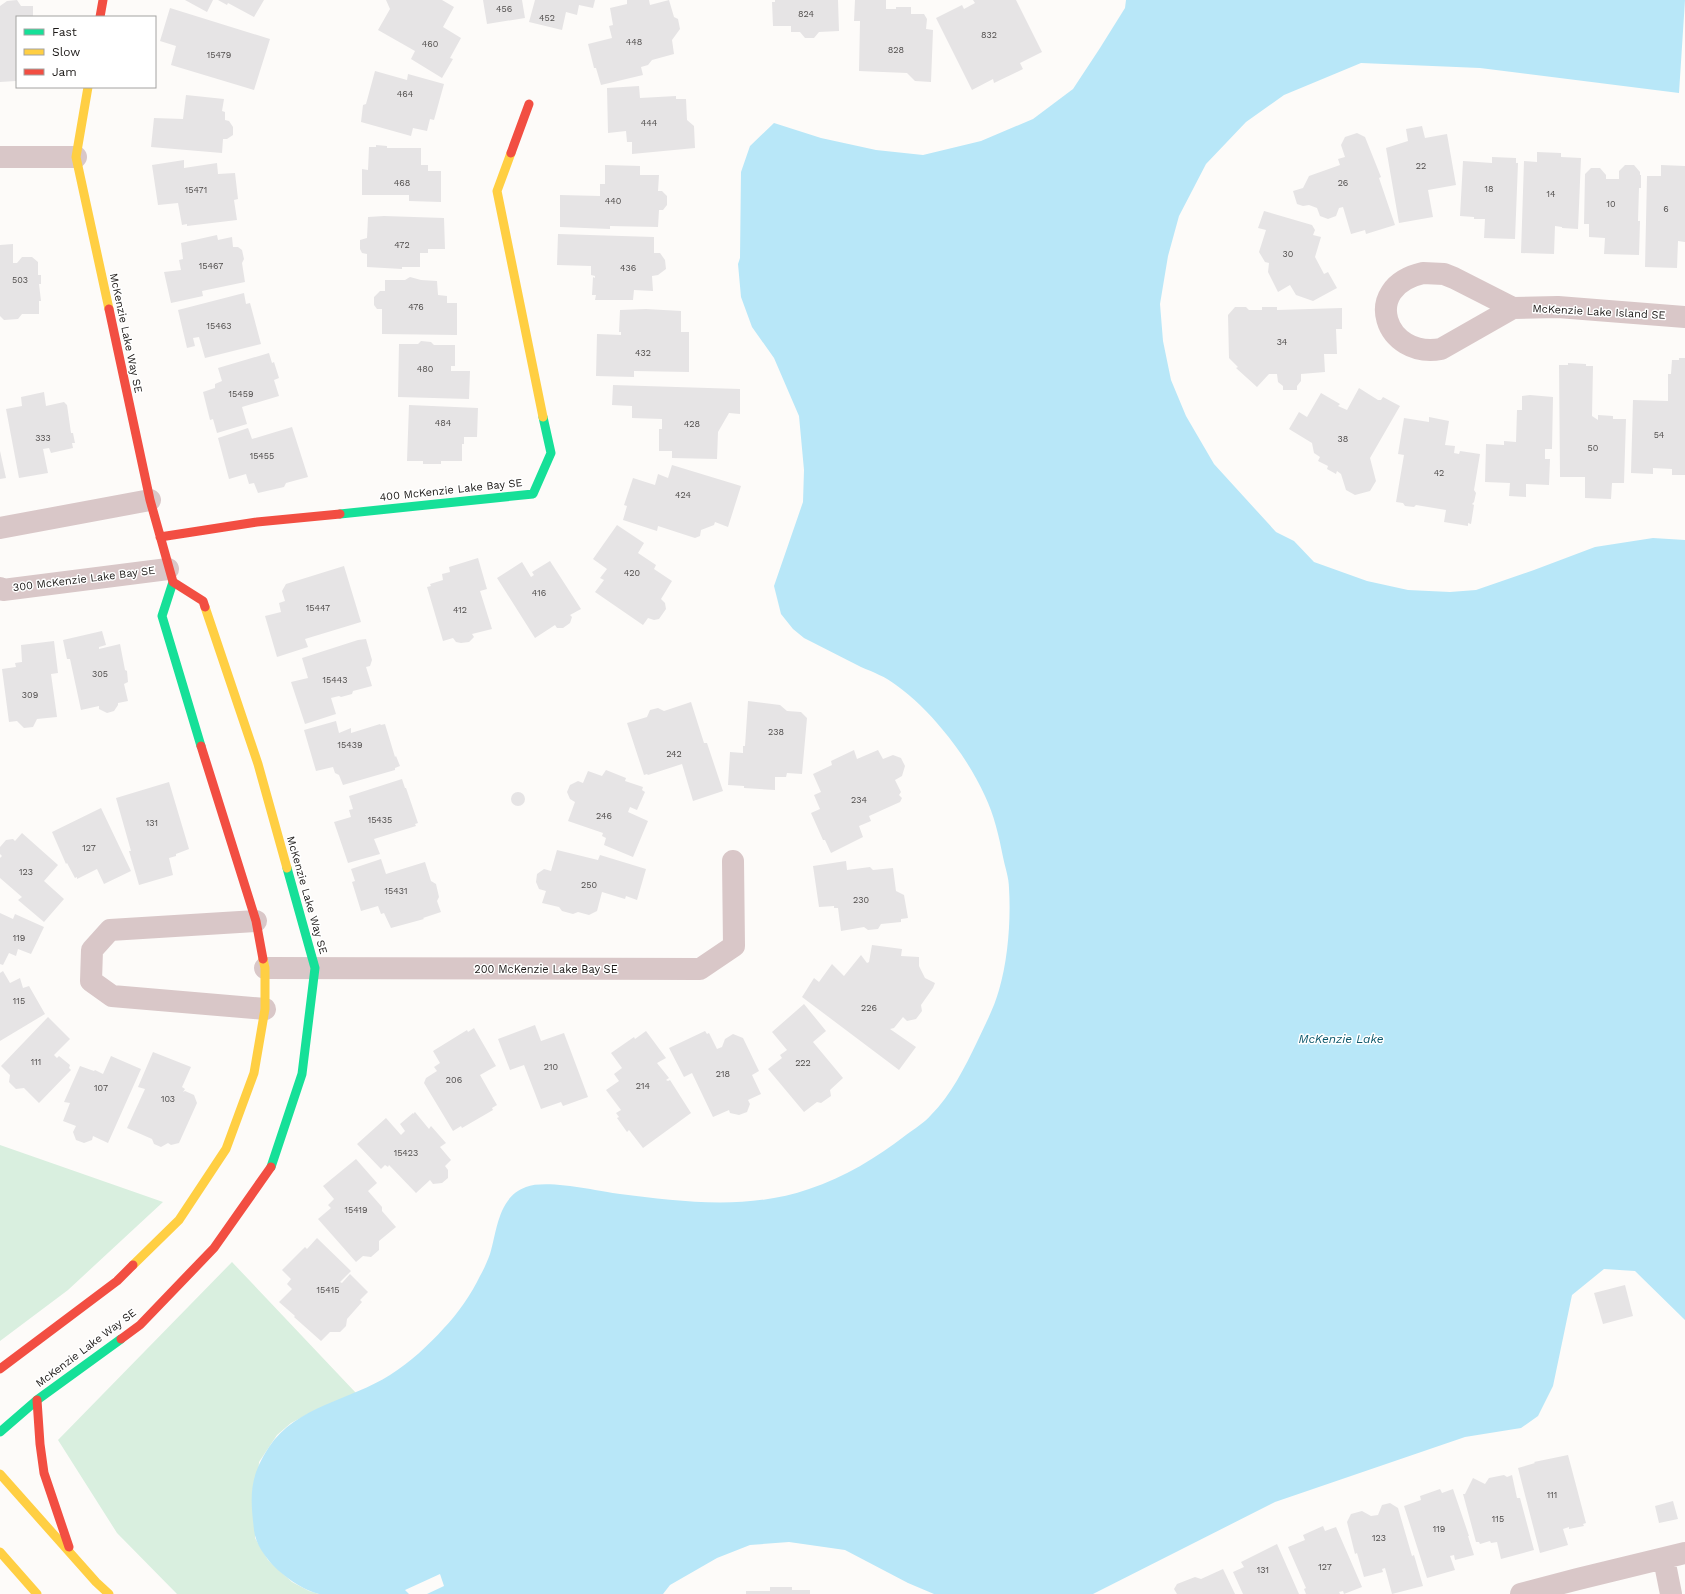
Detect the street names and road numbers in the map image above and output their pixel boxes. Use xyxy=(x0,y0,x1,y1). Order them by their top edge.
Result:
street label: McKenzie Lake Way SE xyxy=(107,272,145,394)
street label: McKenzie Lake Island SE xyxy=(1532,302,1666,322)
street label: 400 McKenzie Lake Bay SE xyxy=(379,476,523,504)
street label: 300 McKenzie Lake Bay SE xyxy=(12,564,156,594)
street label: McKenzie Lake Way SE xyxy=(284,834,330,956)
street label: 200 McKenzie Lake Bay SE xyxy=(474,963,618,976)
street label: McKenzie Lake Way SE xyxy=(33,1306,139,1390)

